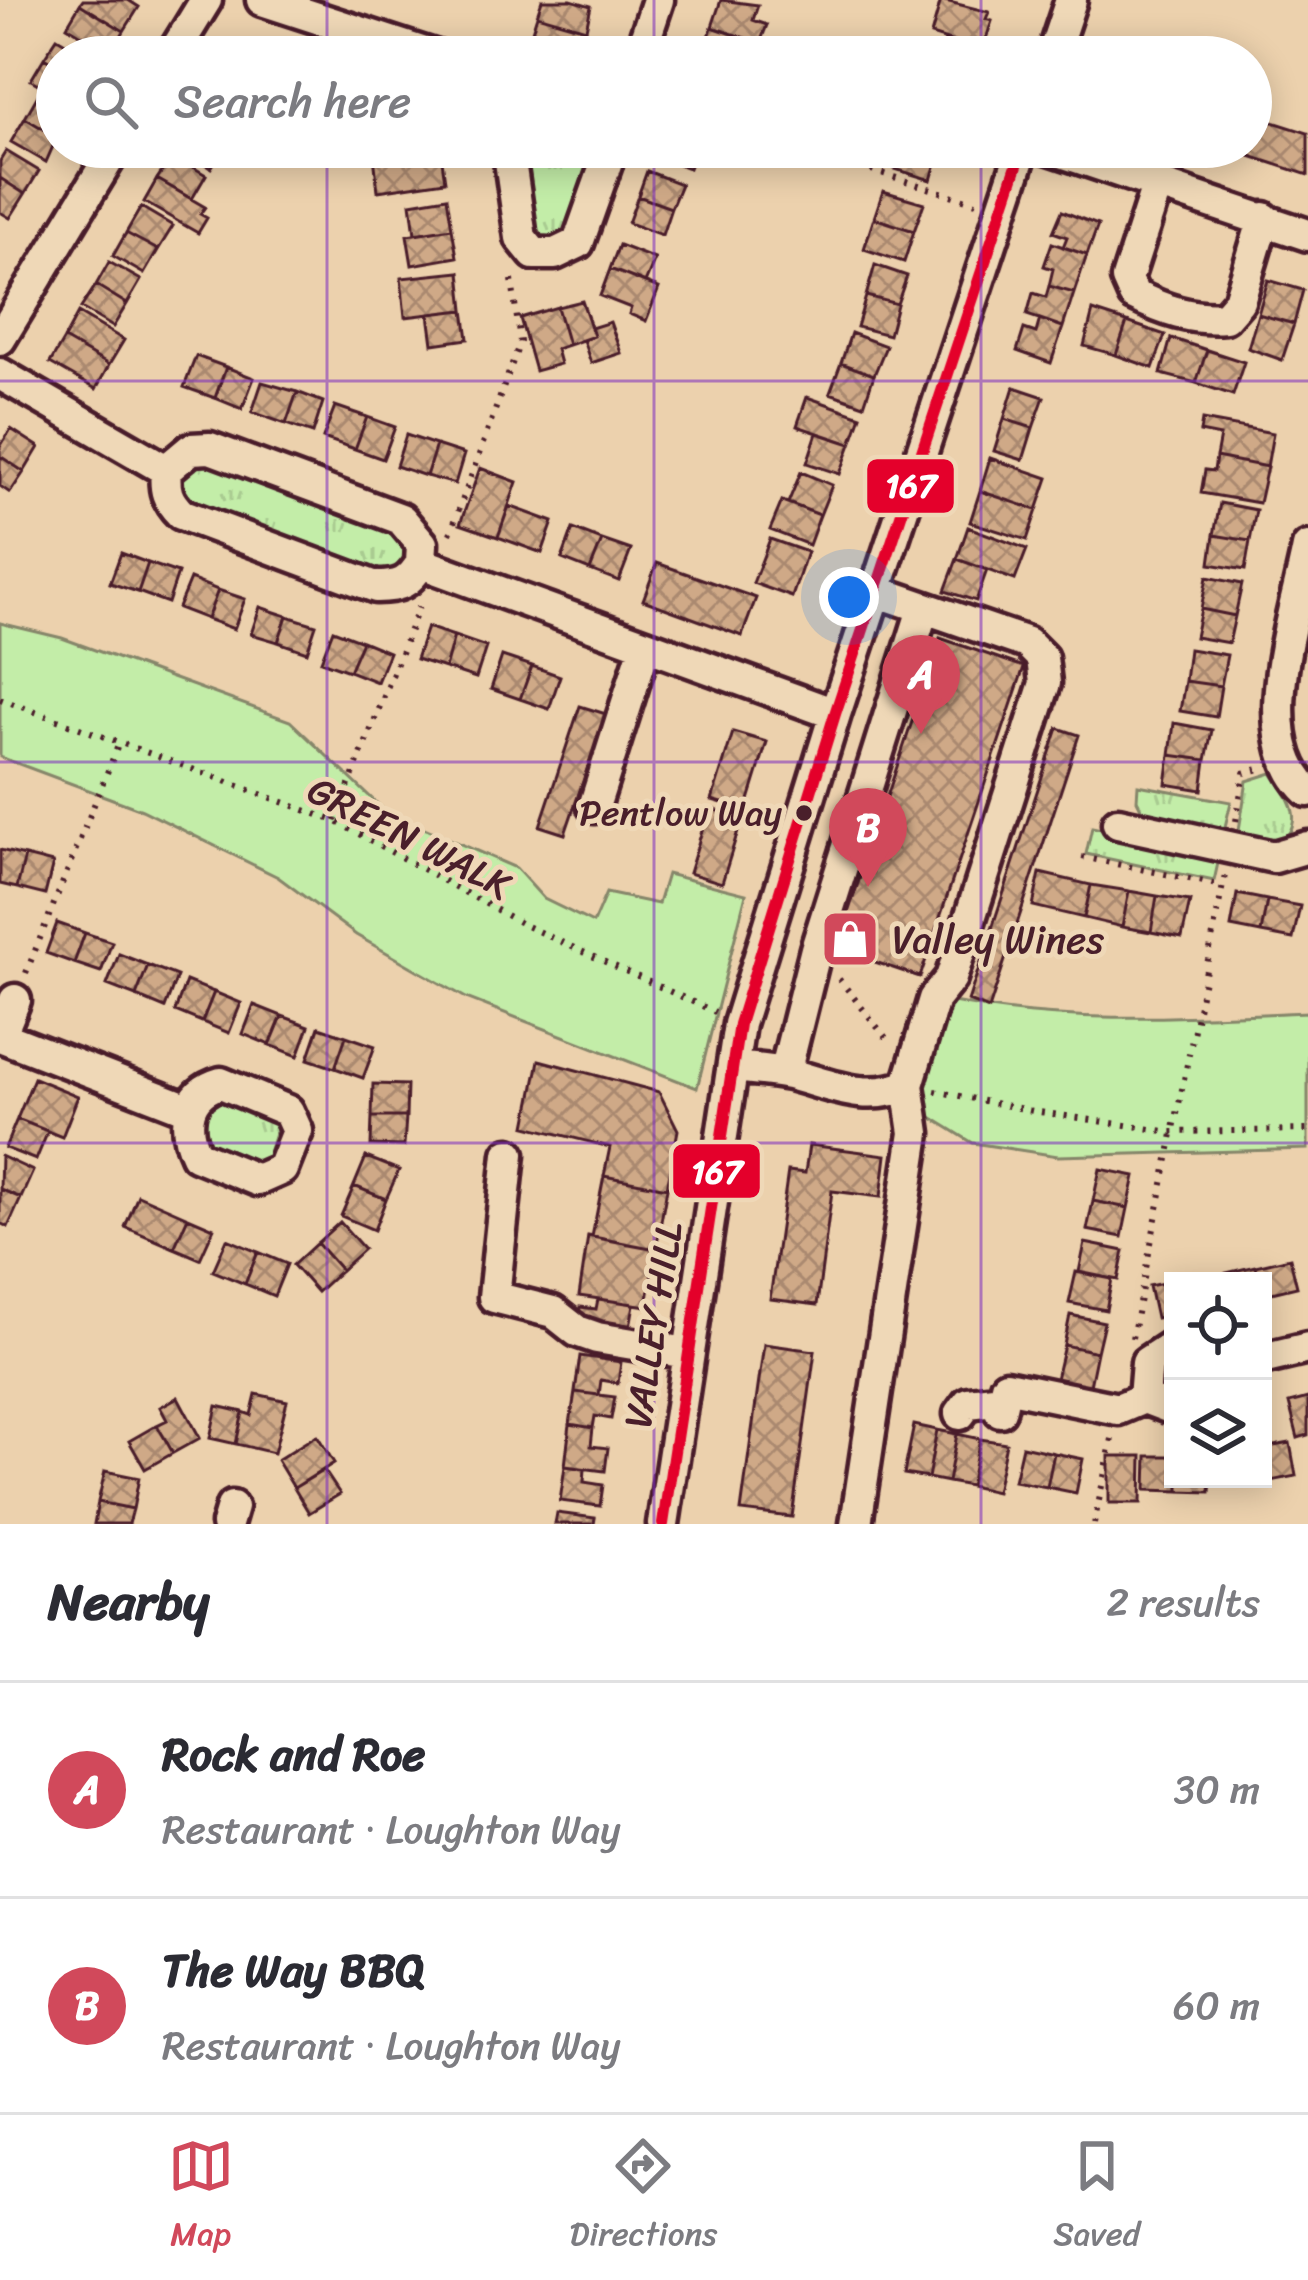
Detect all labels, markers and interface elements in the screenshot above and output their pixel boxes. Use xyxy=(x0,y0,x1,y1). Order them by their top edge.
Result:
search box xyxy=(36,36,1272,168)
text: Search here xyxy=(174,62,411,142)
icon: search xyxy=(78,69,144,135)
line badge: 167 xyxy=(865,457,956,515)
text: 167 xyxy=(885,457,939,515)
your location xyxy=(819,567,879,627)
pin: A xyxy=(882,635,960,734)
street label: GREEN WALK xyxy=(295,756,525,919)
place label: Pentlow Way xyxy=(579,781,782,845)
pin: B xyxy=(829,788,907,887)
marker: Pentlow Way xyxy=(793,802,815,824)
place label: Valley Wines xyxy=(892,905,1104,974)
shop icon: Valley Wines xyxy=(819,908,881,970)
line badge: 167 xyxy=(671,1142,762,1200)
text: 167 xyxy=(691,1143,745,1201)
street label: VALLEY HILL xyxy=(603,1217,703,1433)
map controls xyxy=(1164,1272,1272,1488)
button: locate xyxy=(1164,1272,1272,1380)
button: layers xyxy=(1164,1380,1272,1488)
text: Nearby xyxy=(48,1557,209,1647)
text: 2 results xyxy=(1106,1568,1260,1637)
text: Rock and Roe xyxy=(162,1715,425,1795)
text: A xyxy=(74,1755,100,1824)
text: 30 m xyxy=(1174,1755,1260,1824)
text: Restaurant · Loughton Way xyxy=(162,1795,621,1864)
text: The Way BBQ xyxy=(162,1931,425,2011)
text: B xyxy=(75,1971,99,2040)
text: 60 m xyxy=(1173,1971,1260,2040)
text: Restaurant · Loughton Way xyxy=(162,2011,621,2080)
tab: Map xyxy=(168,2133,234,2263)
tab: Directions xyxy=(570,2133,717,2263)
tab: Saved xyxy=(1053,2133,1140,2263)

